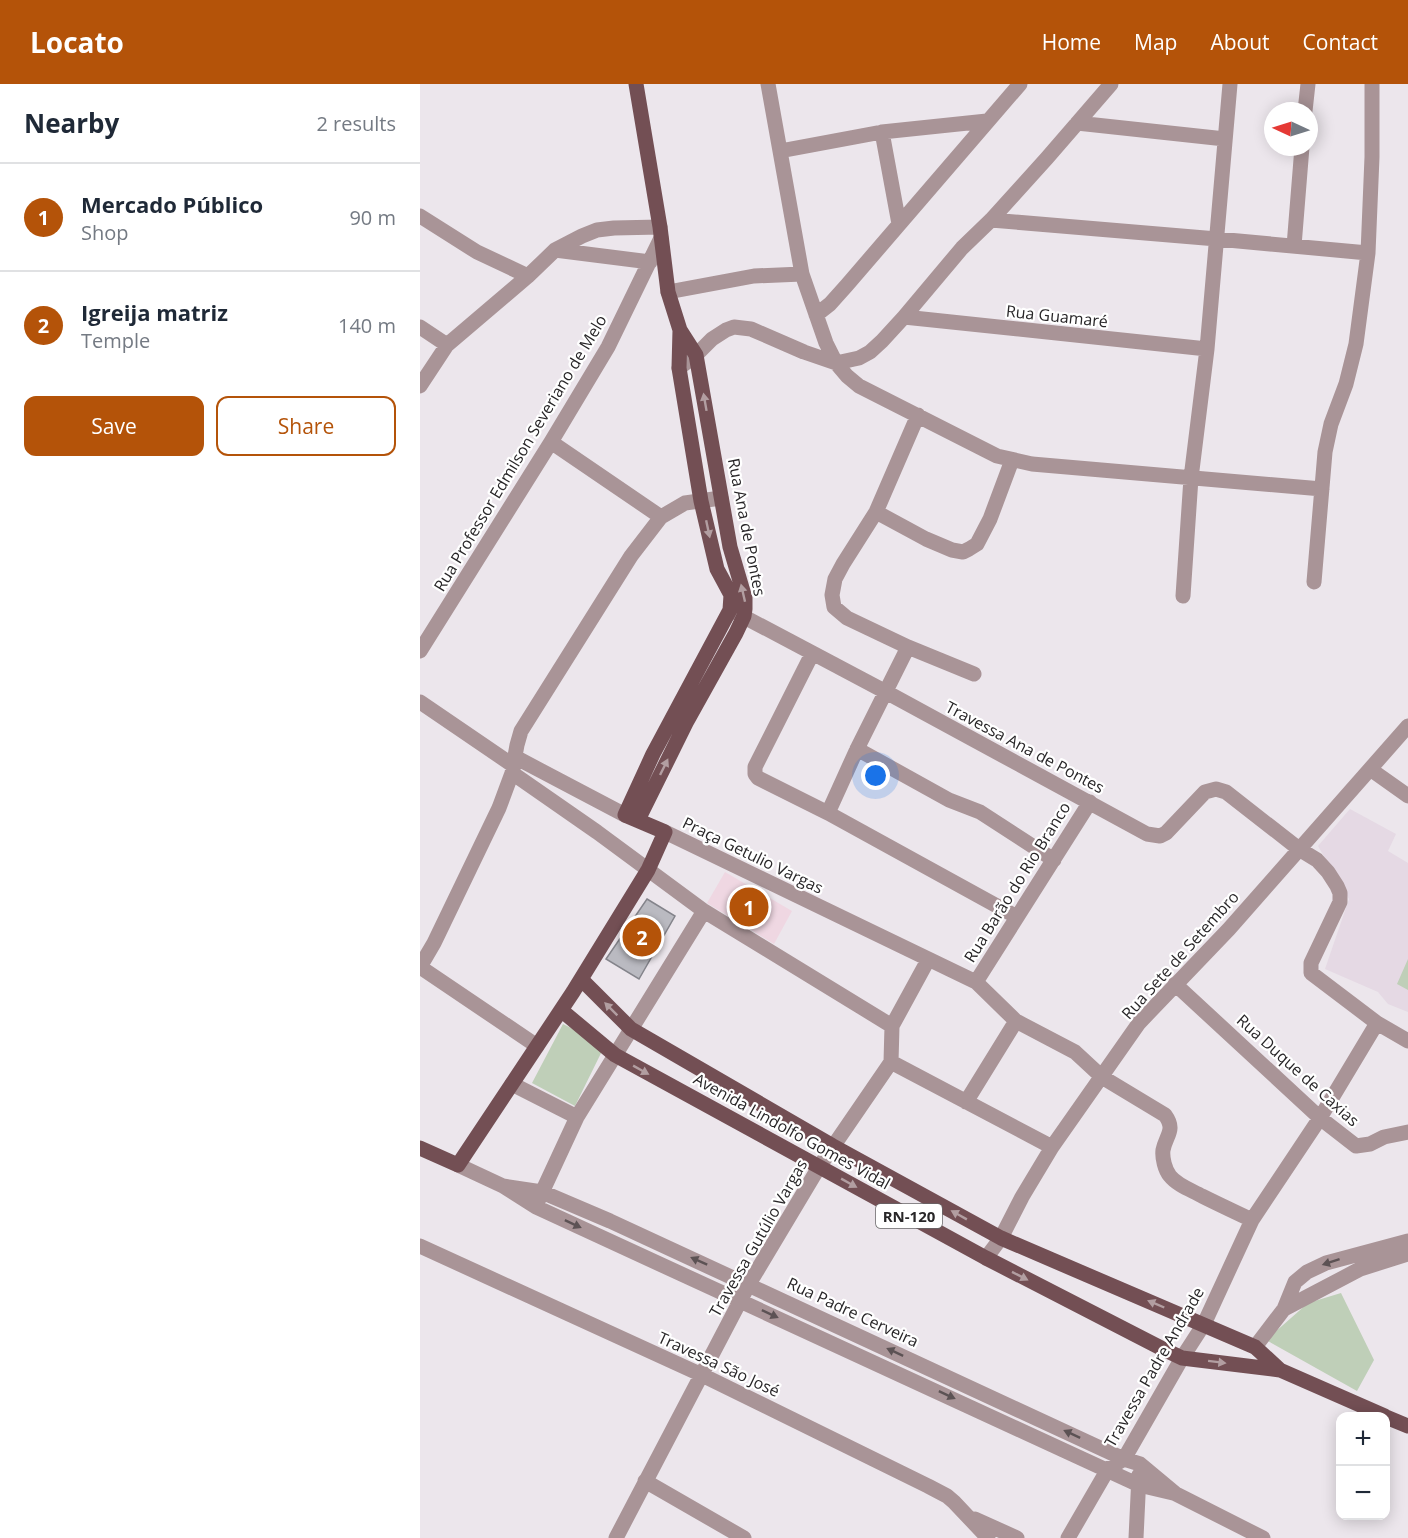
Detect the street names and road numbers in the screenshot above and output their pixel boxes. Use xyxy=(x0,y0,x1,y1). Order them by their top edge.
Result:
street label: Rua Guamaré xyxy=(1005,300,1109,332)
street label: Rua Professor Edmilson Severiano de Melo xyxy=(428,311,612,595)
street label: Rua Ana de Pontes xyxy=(723,456,771,598)
street label: Travessa Ana de Pontes xyxy=(942,696,1108,798)
street label: Rua Barão do Rio Branco xyxy=(959,798,1075,966)
street label: Praça Getulio Vargas xyxy=(679,811,827,899)
street label: Rua Sete de Setembro xyxy=(1116,886,1244,1024)
street label: Rua Duque de Caxias xyxy=(1232,1009,1364,1131)
street label: Avenida Lindolfo Gomes Vidal xyxy=(690,1068,894,1194)
street label: Travessa Gutúlio Vargas xyxy=(704,1155,812,1321)
road number: RN-120 xyxy=(876,1204,942,1228)
street label: Rua Padre Cerveira xyxy=(784,1272,922,1352)
street label: Travessa Padre Andrade xyxy=(1099,1283,1209,1451)
street label: Travessa São José xyxy=(655,1326,783,1402)

